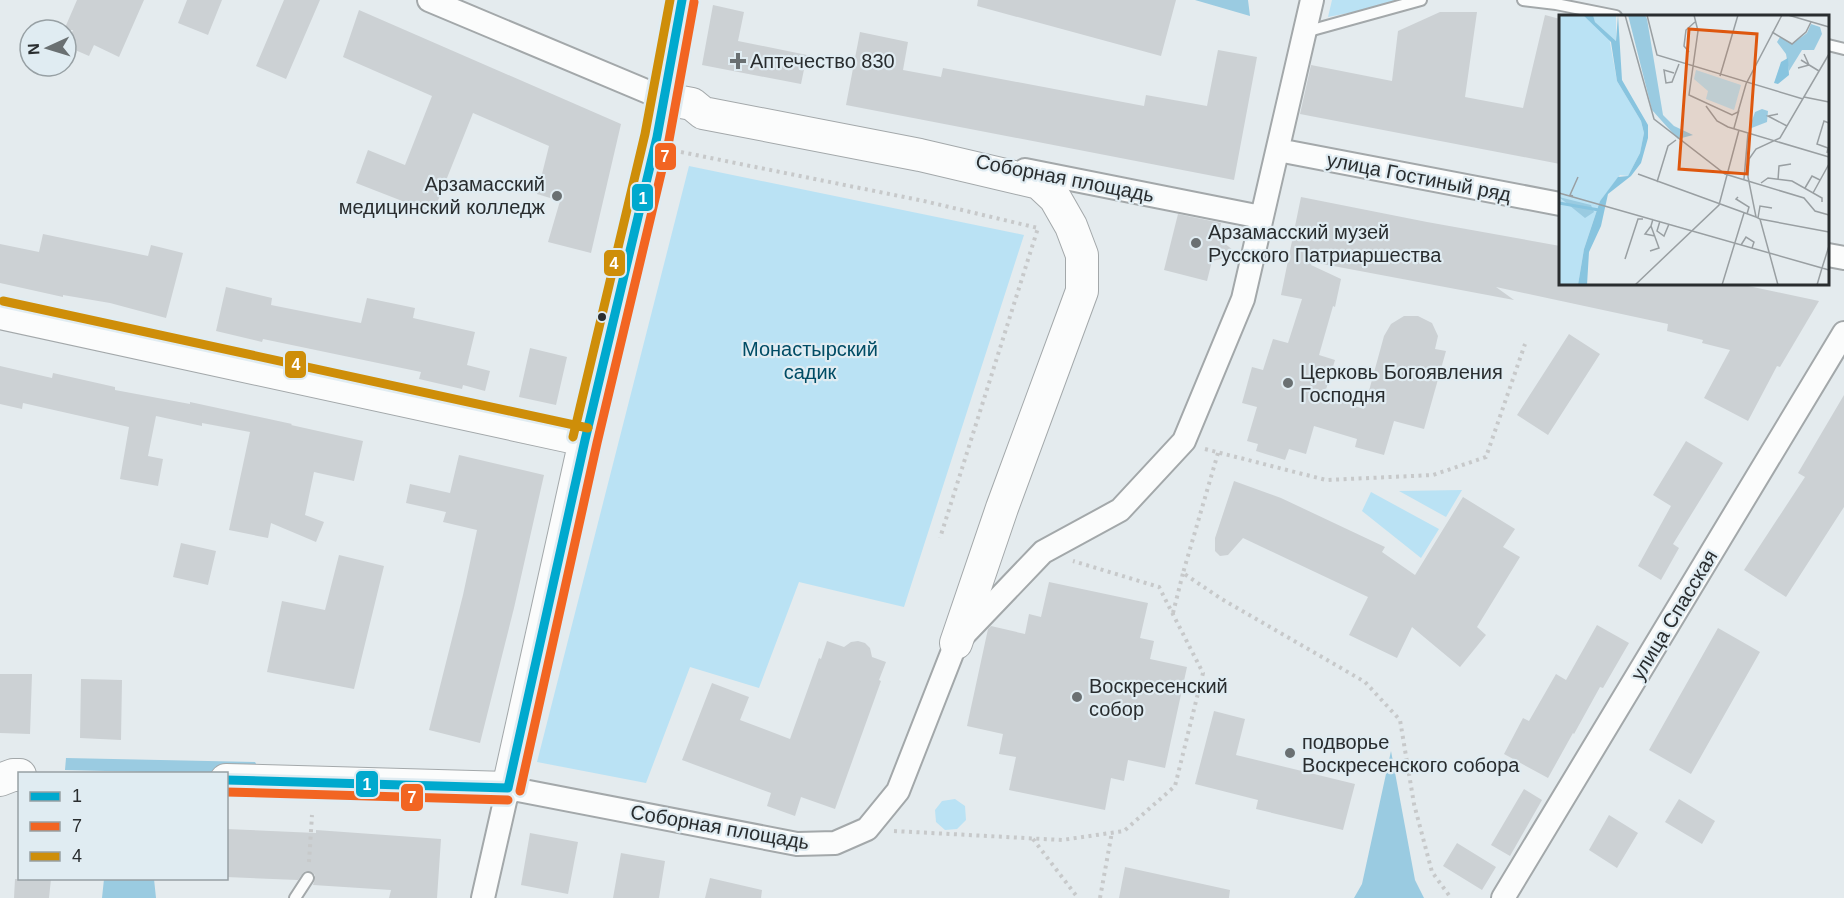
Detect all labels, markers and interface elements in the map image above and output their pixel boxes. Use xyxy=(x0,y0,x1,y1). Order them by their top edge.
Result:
inset map xyxy=(1559,15,1829,285)
north arrow xyxy=(18,18,78,78)
text: N xyxy=(25,43,42,55)
place label: Аптечество 830 xyxy=(750,50,895,72)
marker: Аптечество 830 xyxy=(731,54,745,68)
line badge: 7 xyxy=(654,142,677,171)
text: 7 xyxy=(661,148,670,165)
street label: улица Гостиный ряд xyxy=(1325,148,1513,206)
street label: Соборная площадь xyxy=(974,150,1156,206)
place label: Арзамасский медицинский колледж xyxy=(339,173,546,218)
line badge: 1 xyxy=(631,183,654,212)
marker: Арзамасский медицинский колледж xyxy=(550,189,564,203)
text: 1 xyxy=(639,190,648,207)
place label: Арзамасский музей Русского Патриаршества xyxy=(1208,221,1442,266)
marker: Арзамасский музей Русского Патриаршества xyxy=(1189,236,1203,250)
line badge: 4 xyxy=(603,249,626,277)
text: 4 xyxy=(610,255,619,272)
unlabelled marker xyxy=(596,311,608,323)
park label: Монастырский садик xyxy=(742,338,878,383)
line badge: 4 xyxy=(284,350,307,379)
text: 4 xyxy=(292,356,301,373)
place label: Церковь Богоявления Господня xyxy=(1300,361,1503,406)
marker: Церковь Богоявления Господня xyxy=(1281,376,1295,390)
street label: улица Спасская xyxy=(1626,546,1722,684)
place label: Воскресенский собор xyxy=(1089,675,1228,720)
marker: Воскресенский собор xyxy=(1070,690,1084,704)
place label: подворье Воскресенского собора xyxy=(1302,731,1520,776)
marker: подворье Воскресенского собора xyxy=(1283,746,1297,760)
line badge: 1 xyxy=(355,770,379,798)
legend xyxy=(18,772,228,880)
text: 1 xyxy=(363,776,372,793)
line badge: 7 xyxy=(400,783,424,812)
text: 1 xyxy=(72,786,82,806)
text: 7 xyxy=(408,789,417,806)
street label: Соборная площадь xyxy=(629,800,811,854)
text: 7 xyxy=(72,816,82,836)
text: 4 xyxy=(72,846,82,866)

